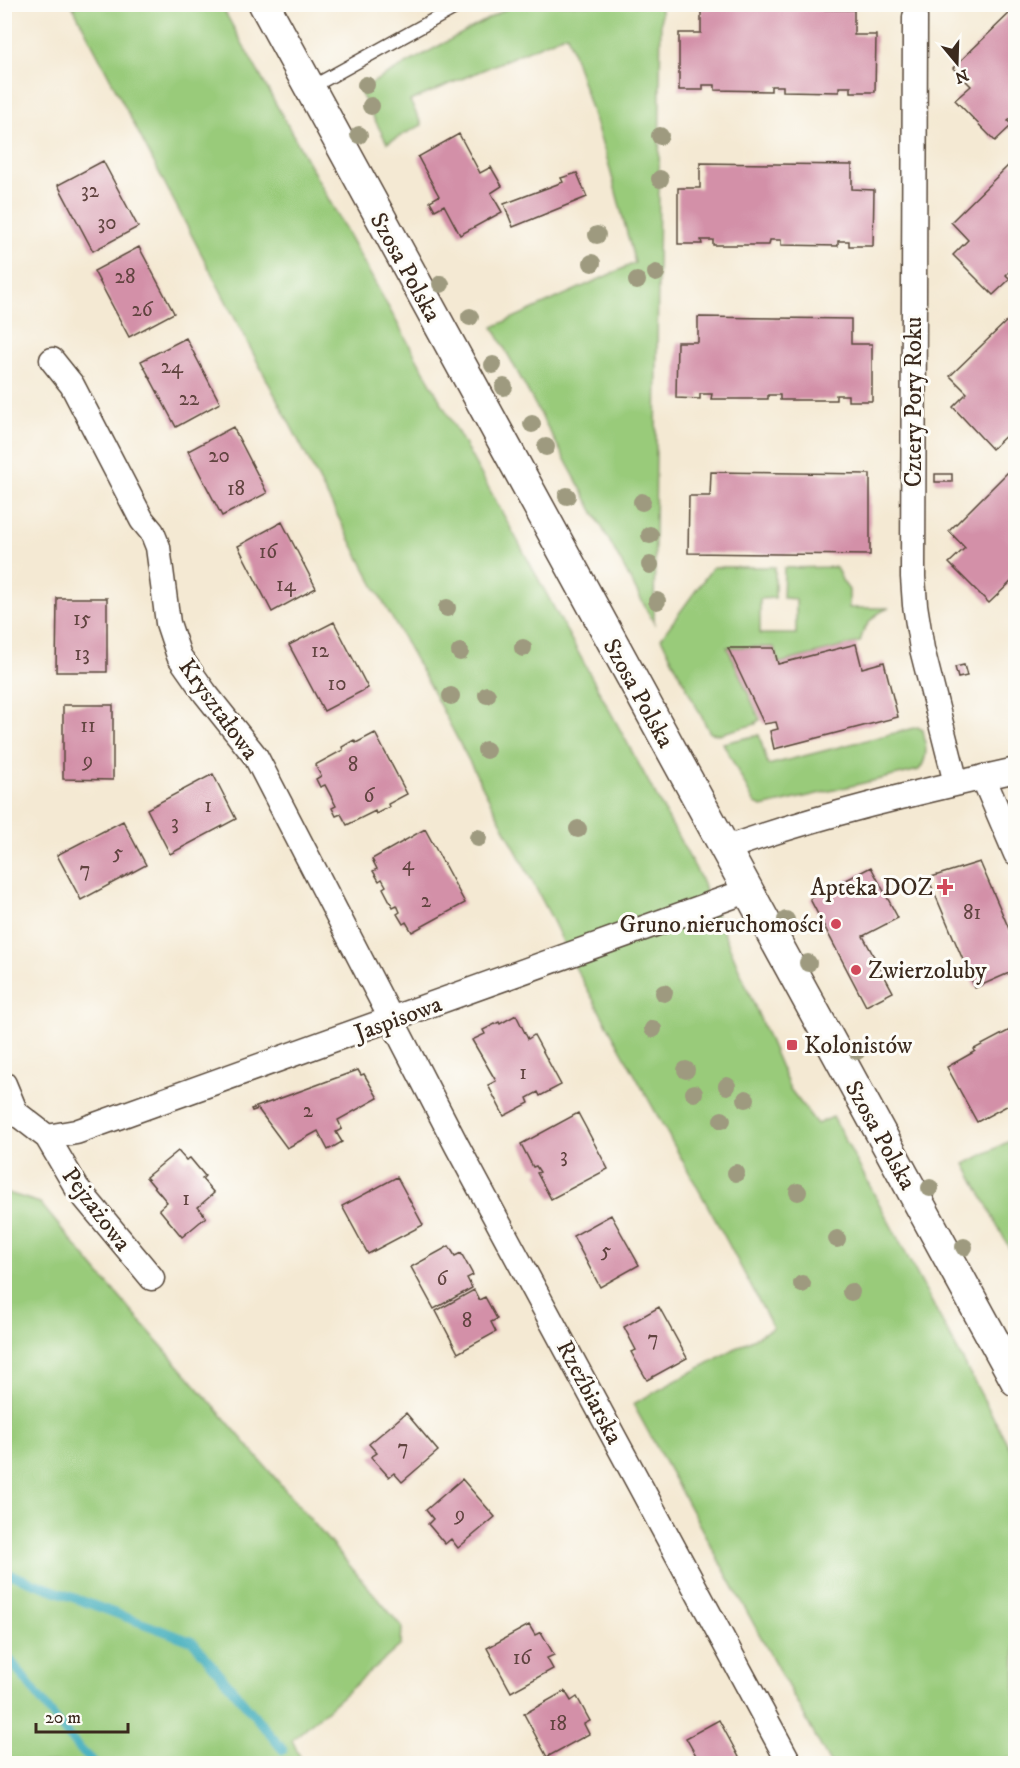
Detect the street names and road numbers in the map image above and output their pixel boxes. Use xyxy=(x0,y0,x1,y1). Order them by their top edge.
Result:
street label: Szosa Polska xyxy=(363,208,448,328)
street label: Cztery Pory Roku xyxy=(899,317,929,487)
street label: Szosa Polska xyxy=(596,634,681,754)
street label: Kryształowa xyxy=(171,653,265,767)
street label: Jaspisowa xyxy=(349,989,447,1049)
street label: Szosa Polska xyxy=(838,1076,923,1196)
street label: Pejzażowa xyxy=(55,1162,138,1258)
street label: Rzeźbiarska xyxy=(549,1335,629,1450)

